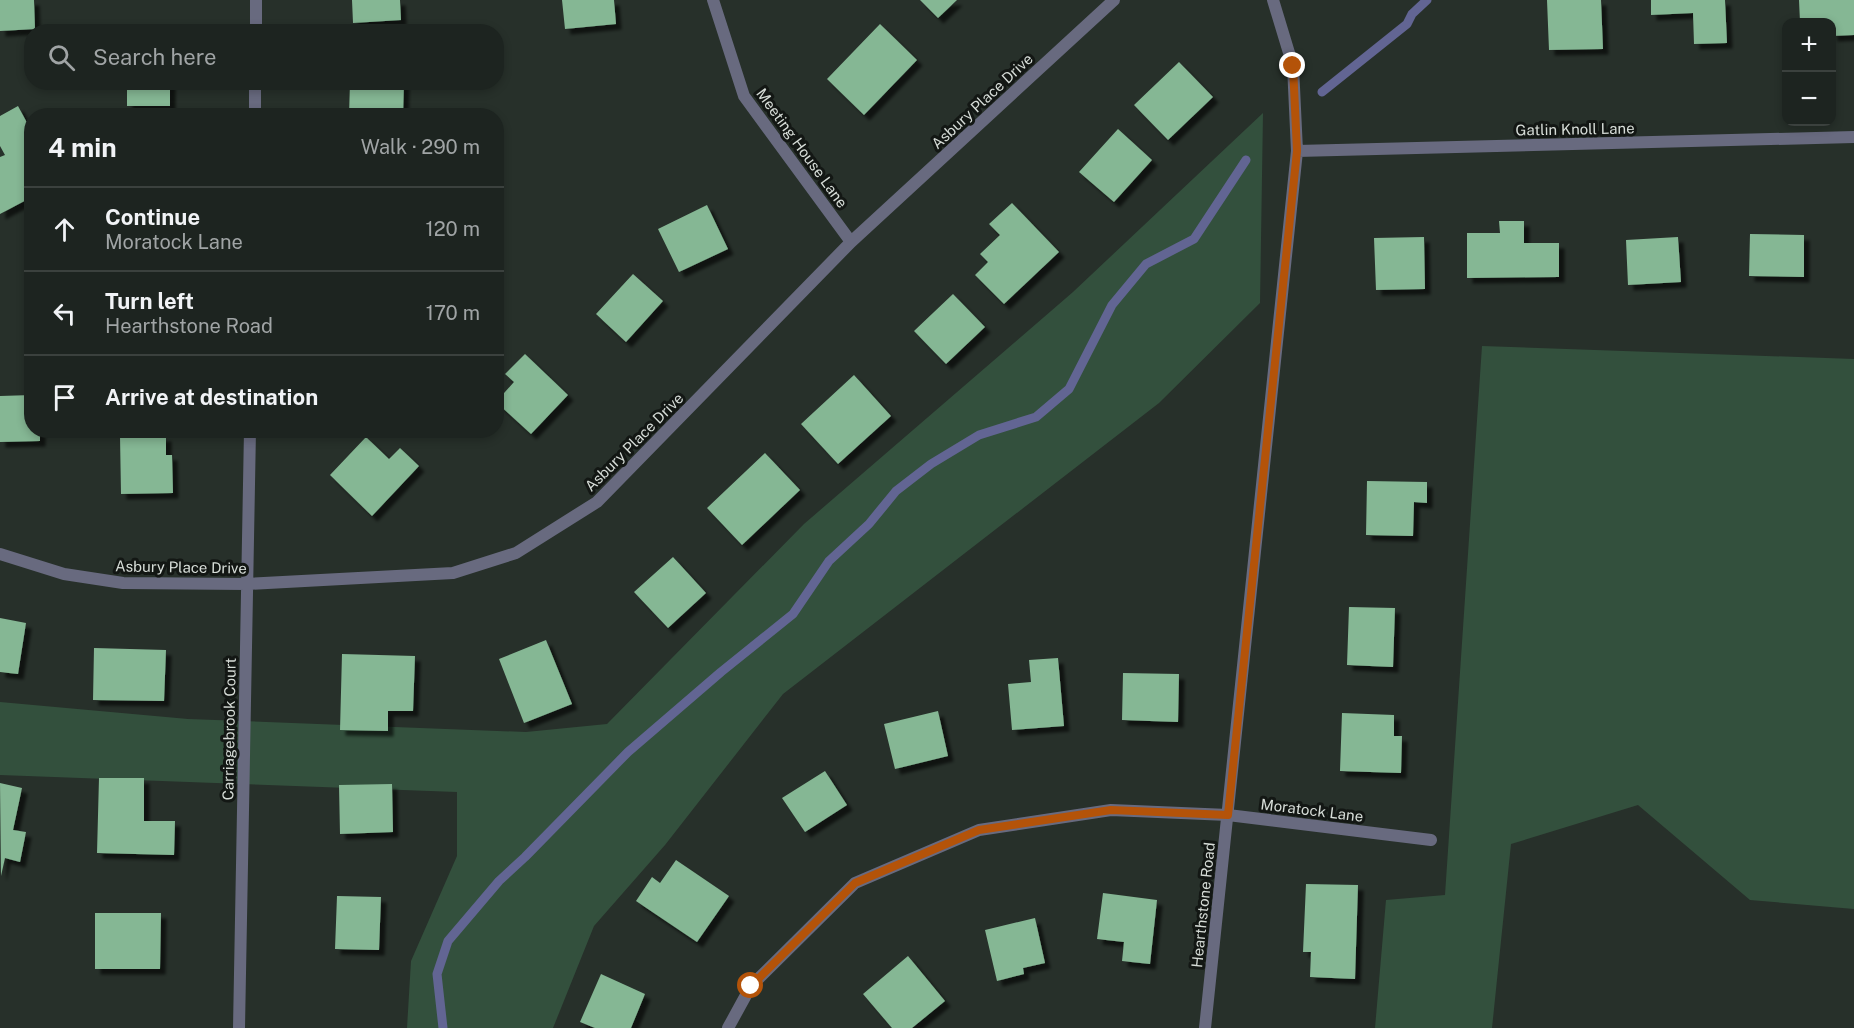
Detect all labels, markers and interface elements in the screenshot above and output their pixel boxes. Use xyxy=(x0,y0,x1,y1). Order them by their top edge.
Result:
map controls xyxy=(1782,18,1836,126)
button: + xyxy=(1782,18,1836,72)
search box xyxy=(24,24,504,90)
icon: search xyxy=(45,41,78,74)
text: Search here xyxy=(93,44,217,70)
street label: Asbury Place Drive xyxy=(928,50,1036,152)
route end xyxy=(1279,52,1305,78)
button: − xyxy=(1782,72,1836,126)
street label: Meeting House Lane xyxy=(753,85,851,211)
street label: Gatlin Knoll Lane xyxy=(1515,119,1635,139)
text: 4 min xyxy=(48,132,117,163)
text: Walk · 290 m xyxy=(361,135,480,159)
text: Continue xyxy=(105,204,200,230)
icon: ahead xyxy=(48,213,81,246)
text: 120 m xyxy=(426,217,480,241)
text: Moratock Lane xyxy=(105,230,243,254)
text: Turn left xyxy=(105,288,194,314)
icon: left xyxy=(48,297,81,330)
text: 170 m xyxy=(426,301,480,325)
text: Hearthstone Road xyxy=(105,314,273,338)
icon: arrive xyxy=(48,381,81,414)
text: Arrive at destination xyxy=(105,384,318,410)
street label: Asbury Place Drive xyxy=(581,389,687,495)
street label: Asbury Place Drive xyxy=(115,557,247,577)
street label: Carriagebrook Court xyxy=(219,657,239,800)
street label: Moratock Lane xyxy=(1260,795,1364,825)
street label: Hearthstone Road xyxy=(1188,842,1218,968)
route start xyxy=(737,972,763,998)

